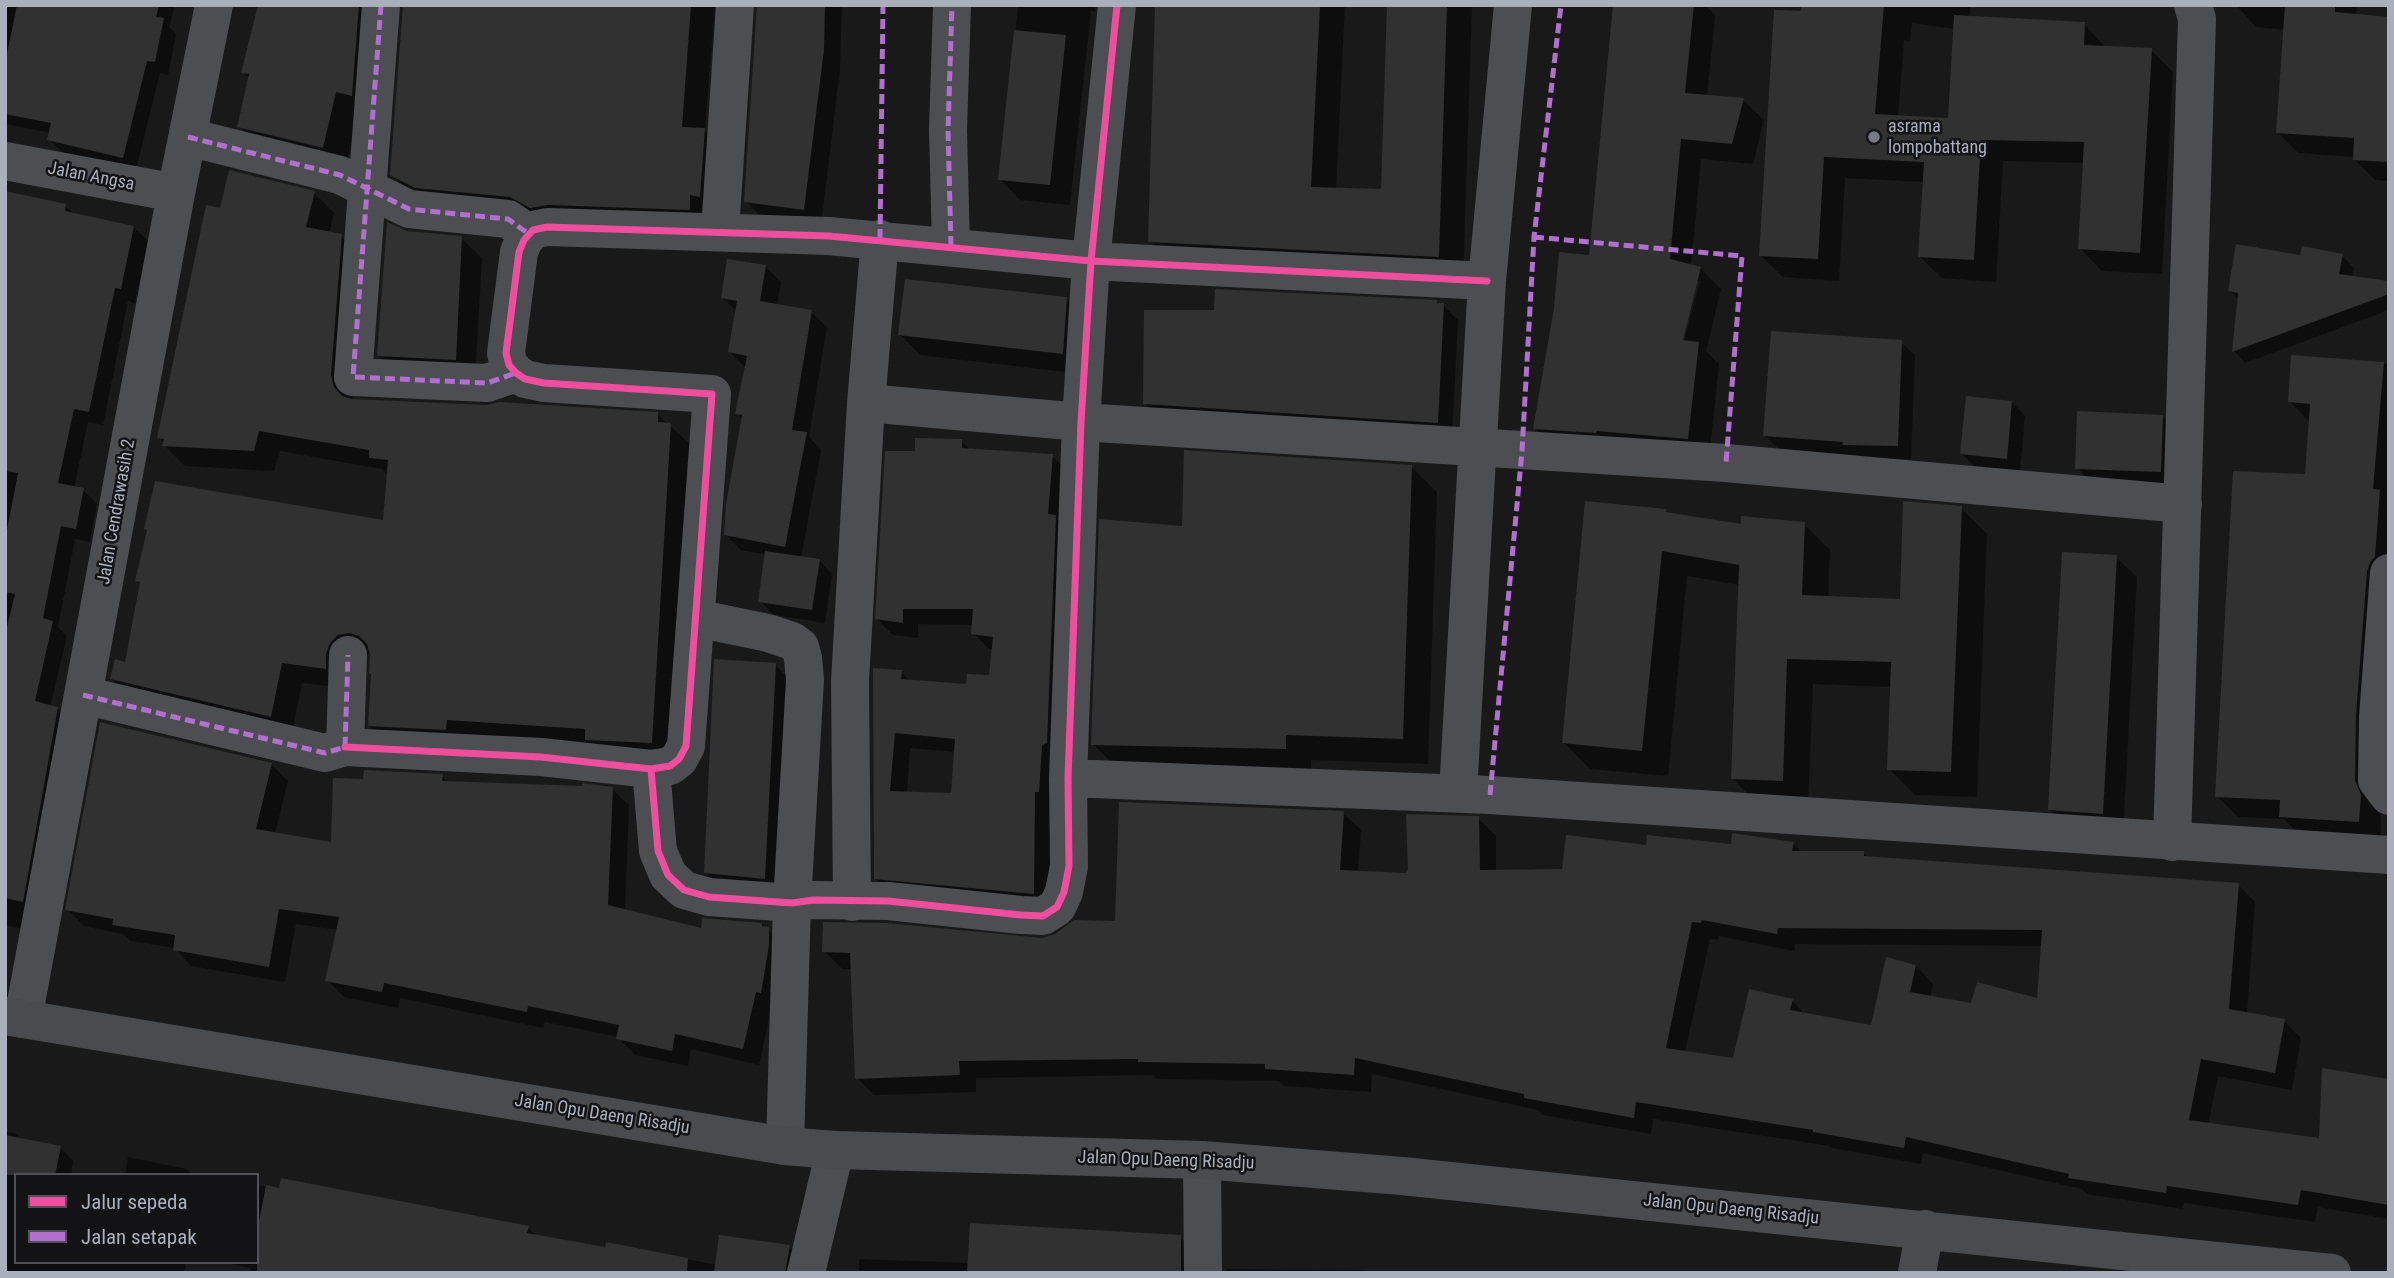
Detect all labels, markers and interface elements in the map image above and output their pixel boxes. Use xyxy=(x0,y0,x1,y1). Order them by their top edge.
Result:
place label: asrama lompobattang xyxy=(1888,116,1987,158)
marker: asrama lompobattang xyxy=(1866,129,1882,145)
street label: Jalan Angsa xyxy=(46,158,136,196)
street label: Jalan Cendrawasih 2 xyxy=(94,438,140,586)
street label: Jalan Opu Daeng Risadju xyxy=(513,1091,691,1139)
street label: Jalan Opu Daeng Risadju xyxy=(1077,1147,1255,1175)
legend xyxy=(14,1173,259,1264)
text: Jalur sepeda xyxy=(81,1190,188,1214)
street label: Jalan Opu Daeng Risadju xyxy=(1642,1190,1820,1230)
text: Jalan setapak xyxy=(81,1225,197,1249)

